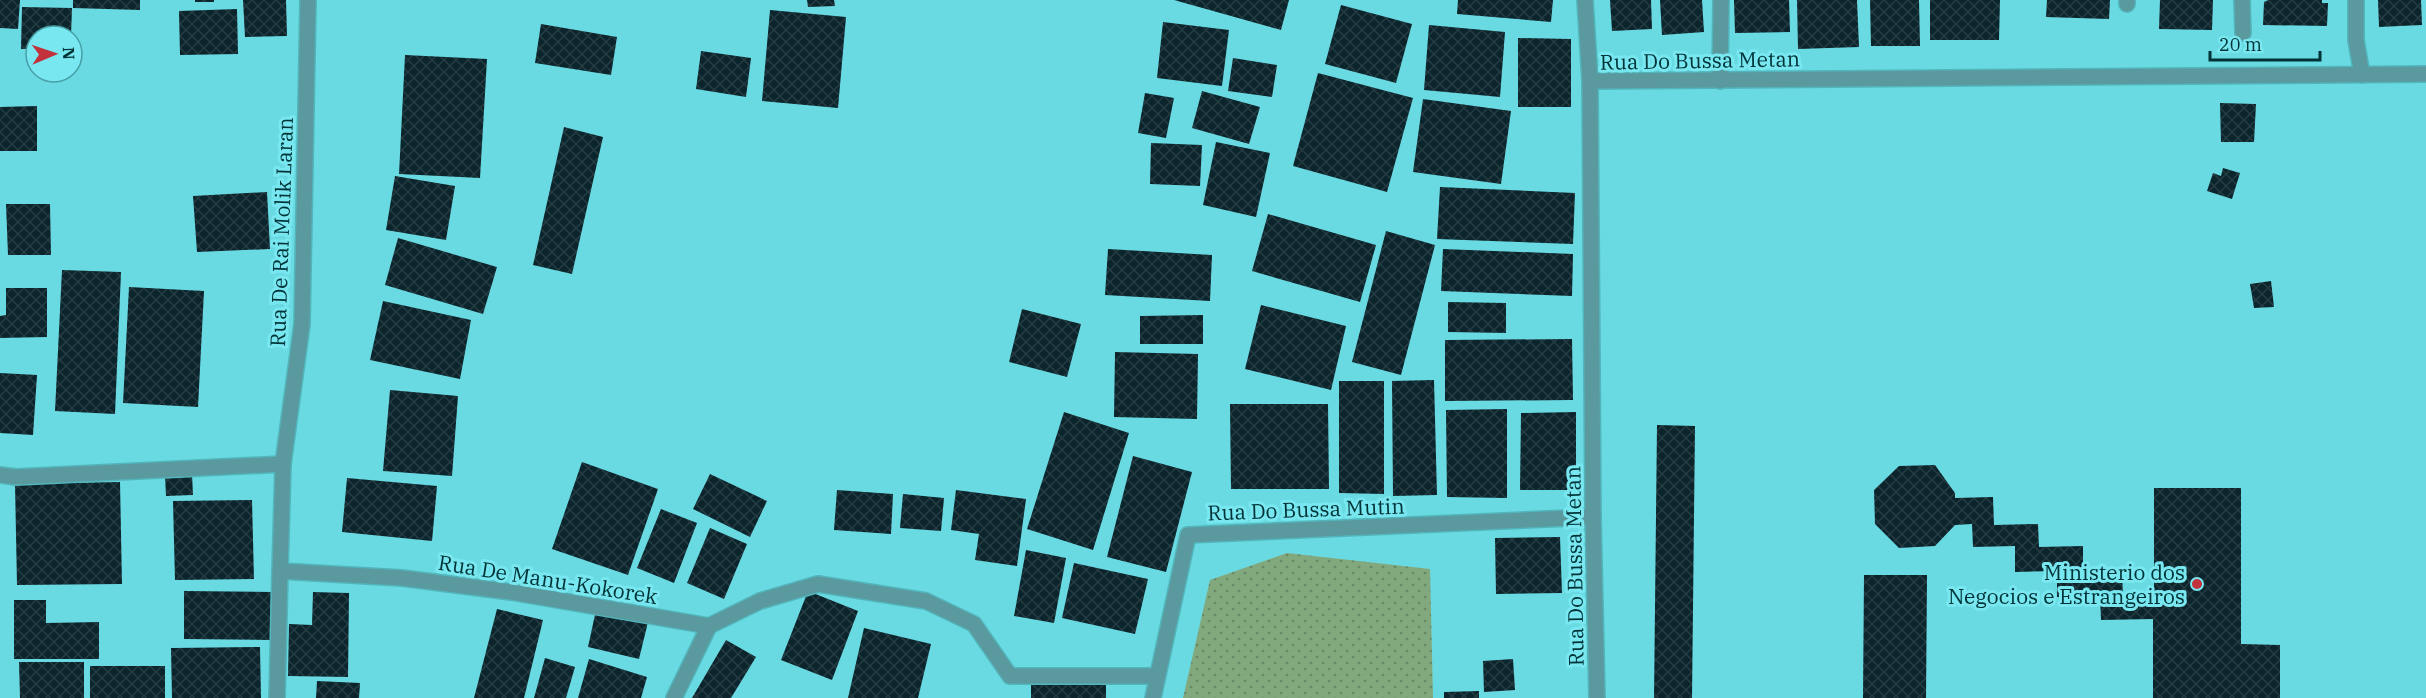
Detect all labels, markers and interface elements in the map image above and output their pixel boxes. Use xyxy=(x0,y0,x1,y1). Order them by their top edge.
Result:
north arrow xyxy=(24,24,84,84)
scale bar xyxy=(2210,24,2320,62)
text: 20 m xyxy=(2219,33,2262,56)
street label: Rua Do Bussa Metan xyxy=(1600,44,1800,76)
text: N xyxy=(59,47,79,60)
street label: Rua De Rai Molik Laran xyxy=(263,117,299,347)
street label: Rua Do Bussa Metan xyxy=(1558,466,1590,666)
street label: Rua Do Bussa Mutin xyxy=(1207,492,1405,526)
street label: Rua De Manu-Kokorek xyxy=(436,548,660,610)
place label: Ministerio dos Negocios e Estrangeiros xyxy=(1948,558,2185,610)
marker: Ministerio dos Negocios e Estrangeiros xyxy=(2190,577,2204,591)

